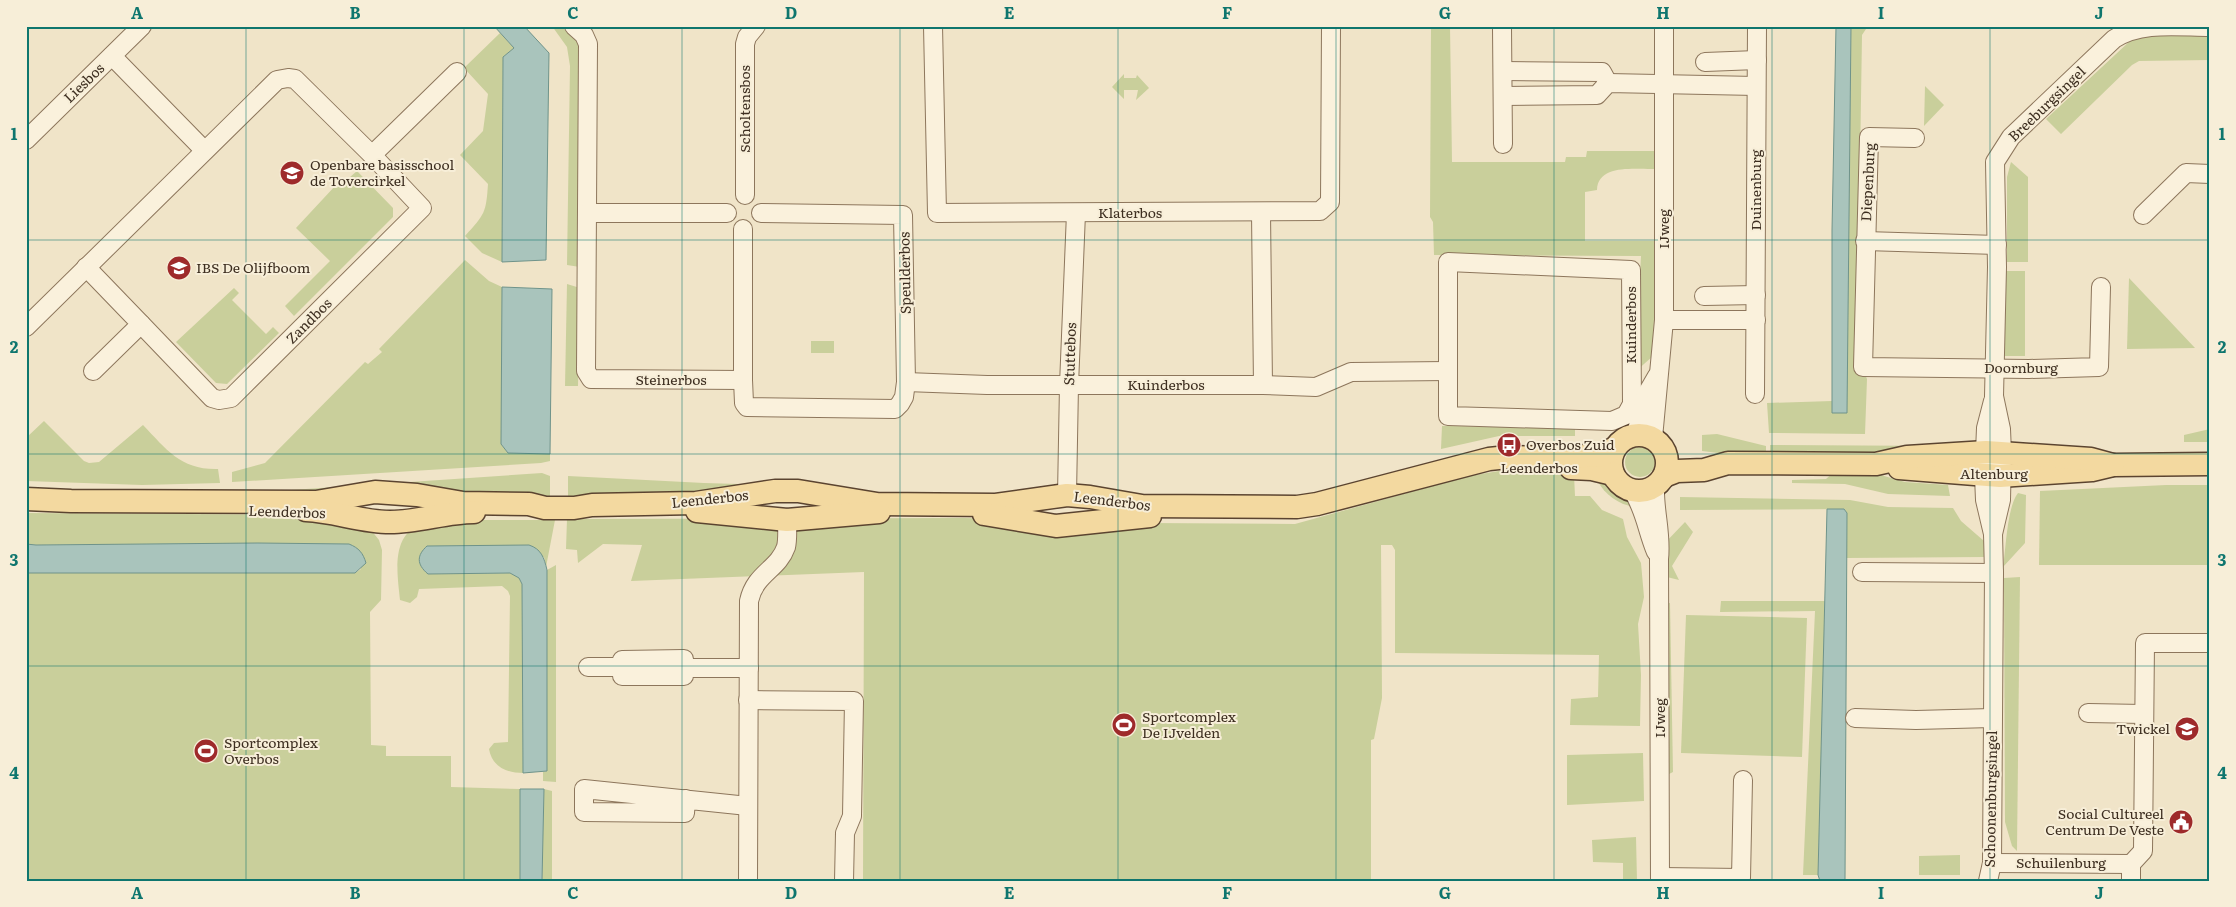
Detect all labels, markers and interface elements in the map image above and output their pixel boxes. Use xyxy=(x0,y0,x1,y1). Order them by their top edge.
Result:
text: A xyxy=(131,0,143,24)
text: B xyxy=(349,0,361,24)
text: C xyxy=(567,0,579,24)
text: D xyxy=(785,0,797,24)
text: E xyxy=(1004,0,1015,24)
text: F xyxy=(1222,0,1232,24)
text: G xyxy=(1439,0,1451,24)
text: H xyxy=(1656,0,1670,24)
text: I xyxy=(1878,0,1884,24)
text: J xyxy=(2094,0,2104,24)
street label: Liesbos xyxy=(59,58,108,107)
street label: Breeburgsingel xyxy=(2003,61,2090,146)
street label: Scholtensbos xyxy=(734,65,754,153)
text: 1 xyxy=(11,121,18,145)
text: 1 xyxy=(2219,121,2226,145)
street label: Diepenburg xyxy=(1855,142,1879,222)
street label: Duinenburg xyxy=(1745,149,1765,231)
place label: Openbare basisschool de Tovercirkel xyxy=(310,154,455,190)
school or university icon: Openbare basisschool de Tovercirkel xyxy=(279,160,305,186)
street label: Klaterbos xyxy=(1098,202,1162,222)
street label: IJweg xyxy=(1653,209,1673,249)
street label: Speulderbos xyxy=(893,232,915,314)
school or university icon: IBS De Olijfboom xyxy=(166,255,192,281)
place label: IBS De Olijfboom xyxy=(196,257,311,277)
street label: Kuinderbos xyxy=(1620,286,1640,364)
street label: Zandbos xyxy=(281,293,336,348)
street label: Stuttebos xyxy=(1058,322,1080,386)
text: 2 xyxy=(10,334,19,358)
text: 2 xyxy=(2218,334,2227,358)
street label: Doornburg xyxy=(1984,357,2058,377)
street label: Steinerbos xyxy=(635,369,707,389)
street label: Kuinderbos xyxy=(1127,374,1205,394)
bus stop icon: Overbos Zuid xyxy=(1496,432,1522,458)
place label: Overbos Zuid xyxy=(1526,434,1615,454)
street label: Leenderbos xyxy=(1500,457,1578,477)
street label: Altenburg xyxy=(1960,463,2028,483)
street label: Leenderbos xyxy=(670,484,749,512)
street label: Leenderbos xyxy=(1073,485,1152,515)
street label: Leenderbos xyxy=(248,500,326,522)
text: 3 xyxy=(10,547,19,571)
text: 3 xyxy=(2218,547,2227,571)
street label: IJweg xyxy=(1649,698,1669,738)
place label: Sportcomplex De IJvelden xyxy=(1142,706,1236,742)
sports icon: Sportcomplex De IJvelden xyxy=(1111,712,1137,738)
school or university icon: Twickel xyxy=(2174,716,2200,742)
place label: Twickel xyxy=(2116,718,2170,738)
street label: Schoonenburgsingel xyxy=(1979,730,2001,868)
place label: Sportcomplex Overbos xyxy=(224,732,318,768)
sports icon: Sportcomplex Overbos xyxy=(193,738,219,764)
text: 4 xyxy=(9,760,19,784)
text: 4 xyxy=(2217,760,2227,784)
place label: Social Cultureel Centrum De Veste xyxy=(2045,803,2164,839)
public building icon: Social Cultureel Centrum De Veste xyxy=(2168,809,2194,835)
street label: Schuilenburg xyxy=(2016,852,2106,872)
text: A xyxy=(131,880,143,904)
text: B xyxy=(349,880,361,904)
text: C xyxy=(567,880,579,904)
text: D xyxy=(785,880,797,904)
text: E xyxy=(1004,880,1015,904)
text: F xyxy=(1222,880,1232,904)
text: G xyxy=(1439,880,1451,904)
text: H xyxy=(1656,880,1670,904)
text: I xyxy=(1878,880,1884,904)
text: J xyxy=(2094,880,2104,904)

